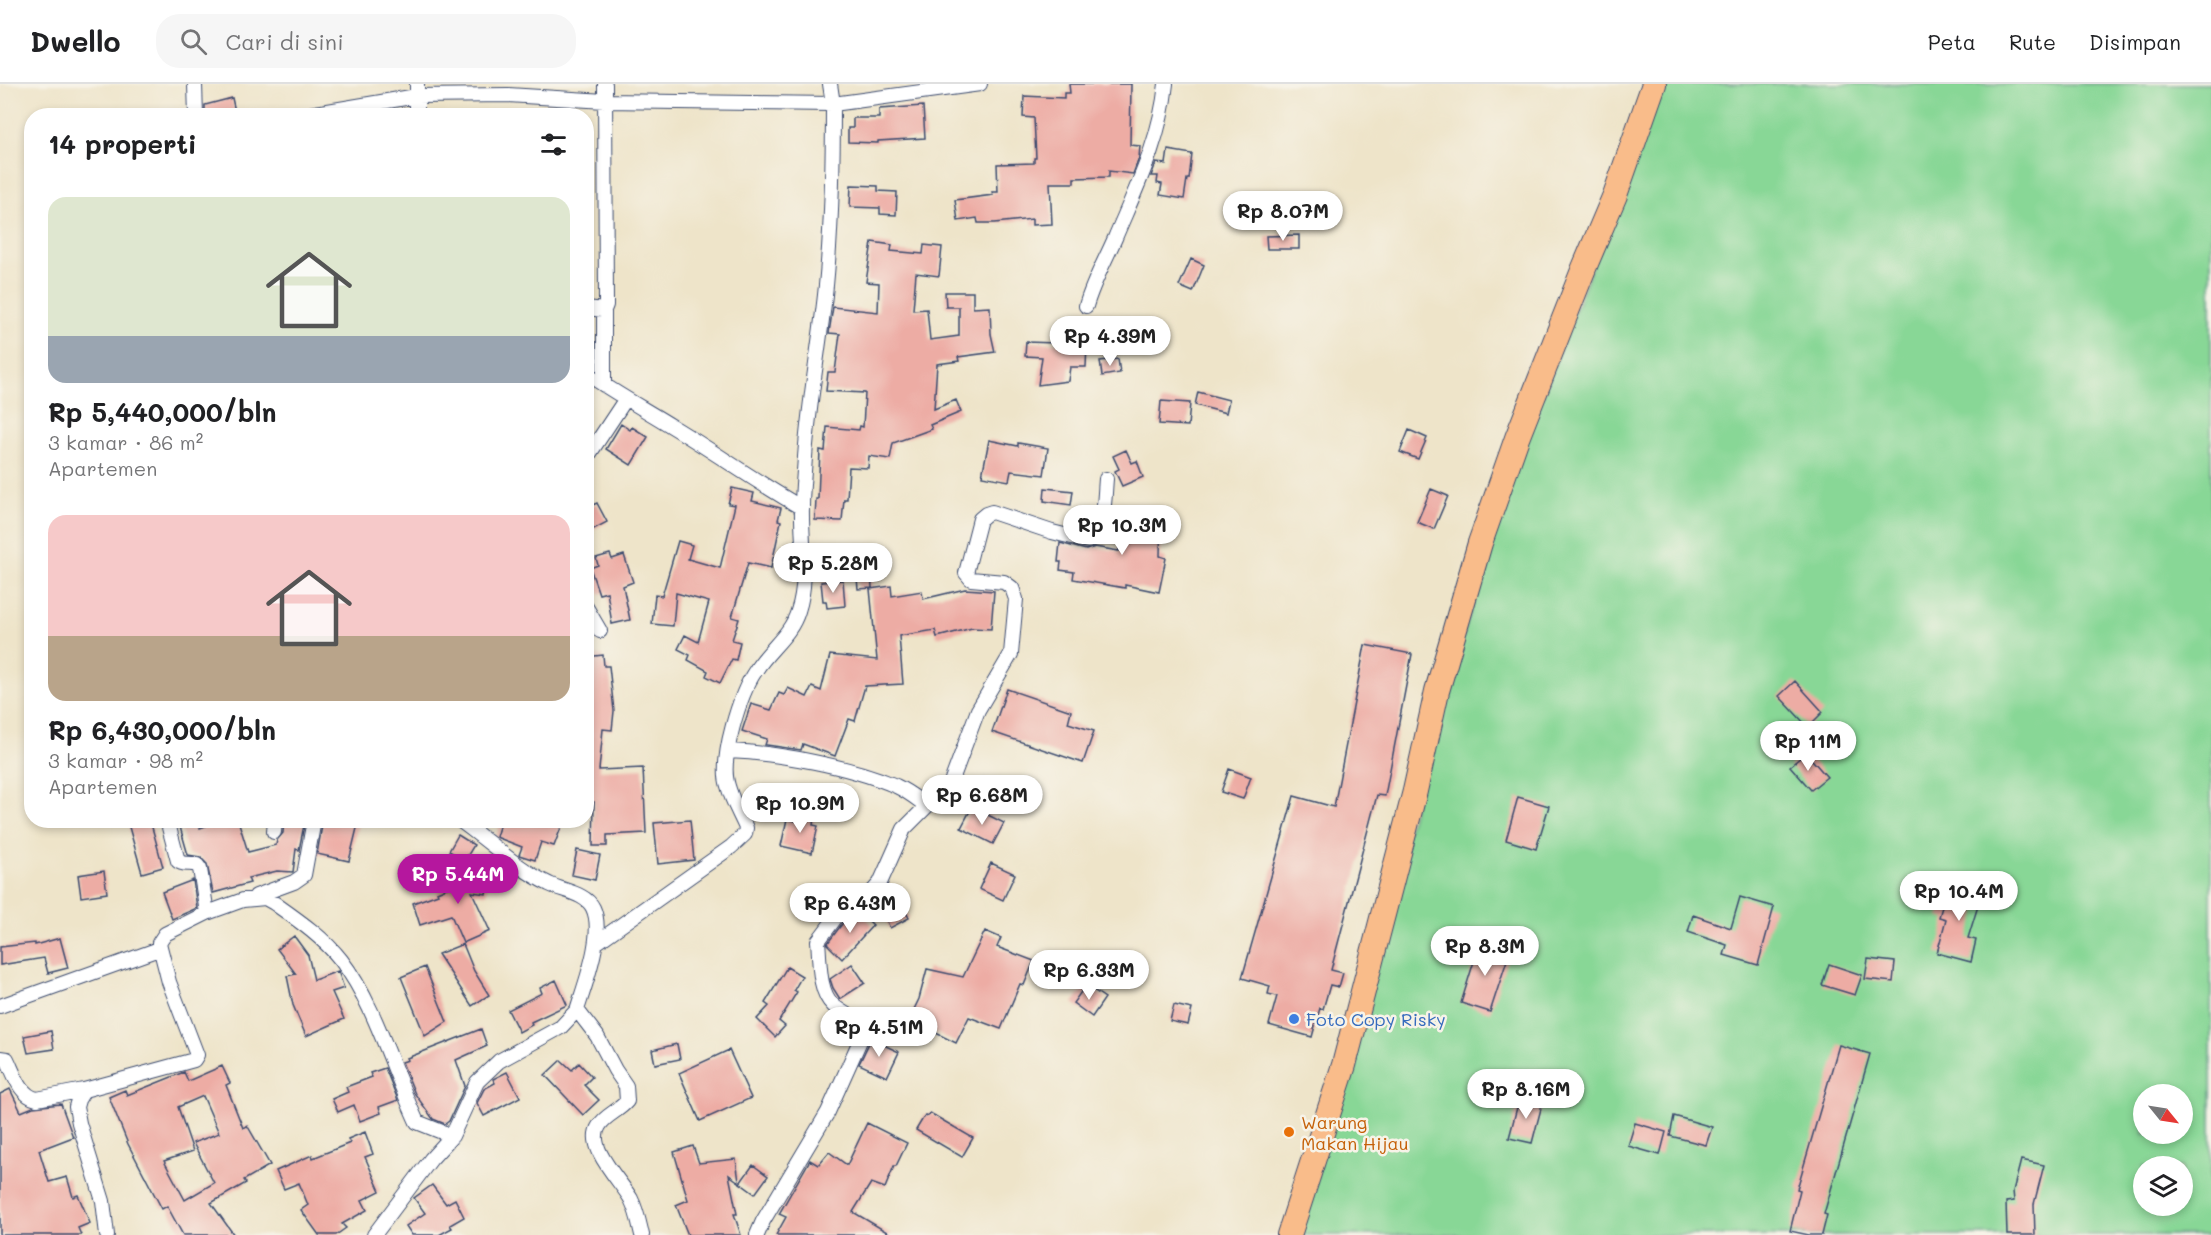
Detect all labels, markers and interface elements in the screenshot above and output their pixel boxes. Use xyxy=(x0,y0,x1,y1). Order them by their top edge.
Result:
search box xyxy=(156,14,576,68)
text: Dwello xyxy=(30,23,120,59)
icon: search xyxy=(177,25,210,58)
text: Cari di sini xyxy=(225,27,344,56)
text: Peta xyxy=(1928,28,1976,55)
text: Rute xyxy=(2009,28,2056,55)
text: Disimpan xyxy=(2089,28,2181,55)
text: 14 properti xyxy=(48,127,197,161)
icon: filters xyxy=(537,128,570,161)
pin: Rp 8.07M xyxy=(1221,191,1345,242)
text: Rp 8.07M xyxy=(1237,197,1329,223)
icon: home xyxy=(255,236,363,344)
pin: Rp 4.39M xyxy=(1048,316,1172,367)
text: Rp 4.39M xyxy=(1064,322,1156,348)
text: Rp 5,440,000/bln xyxy=(48,395,276,429)
text: 3 kamar · 86 m² xyxy=(48,429,203,455)
text: Apartemen xyxy=(48,455,157,481)
pin: Rp 10.3M xyxy=(1060,505,1184,556)
text: Rp 10.3M xyxy=(1077,511,1167,537)
pin: Rp 5.28M xyxy=(771,543,895,594)
text: Rp 5.28M xyxy=(787,549,879,575)
icon: home xyxy=(255,554,363,662)
text: Rp 6,430,000/bln xyxy=(48,713,276,747)
pin: Rp 11M xyxy=(1759,721,1857,772)
text: Rp 11M xyxy=(1774,727,1842,753)
text: 3 kamar · 98 m² xyxy=(48,747,203,773)
text: Apartemen xyxy=(48,773,157,799)
pin: Rp 6.68M xyxy=(920,775,1044,826)
text: Rp 6.68M xyxy=(936,781,1028,807)
pin: Rp 10.9M xyxy=(738,783,862,834)
text: Rp 10.9M xyxy=(755,789,845,815)
pin: Rp 5.44M xyxy=(396,854,520,905)
text: Rp 5.44M xyxy=(411,860,505,886)
pin: Rp 10.4M xyxy=(1897,871,2021,922)
text: Rp 10.4M xyxy=(1914,877,2004,903)
pin: Rp 6.43M xyxy=(788,883,912,934)
text: Rp 6.43M xyxy=(804,889,896,915)
pin: Rp 8.3M xyxy=(1430,926,1540,977)
text: Rp 8.3M xyxy=(1445,932,1525,958)
pin: Rp 6.33M xyxy=(1027,950,1151,1001)
text: Rp 6.33M xyxy=(1043,956,1135,982)
pin: Rp 4.51M xyxy=(817,1007,941,1058)
place label: Foto Copy Risky xyxy=(1306,1007,1446,1031)
marker: Foto Copy Risky xyxy=(1287,1012,1301,1026)
text: Rp 4.51M xyxy=(834,1013,924,1039)
pin: Rp 8.16M xyxy=(1464,1069,1588,1120)
text: Rp 8.16M xyxy=(1481,1075,1571,1101)
north arrow xyxy=(2133,1084,2193,1144)
map controls xyxy=(2133,1084,2193,1216)
place label: Warung Makan Hijau xyxy=(1301,1110,1409,1155)
marker: Warung Makan Hijau xyxy=(1282,1125,1296,1139)
button: layers xyxy=(2133,1156,2193,1216)

